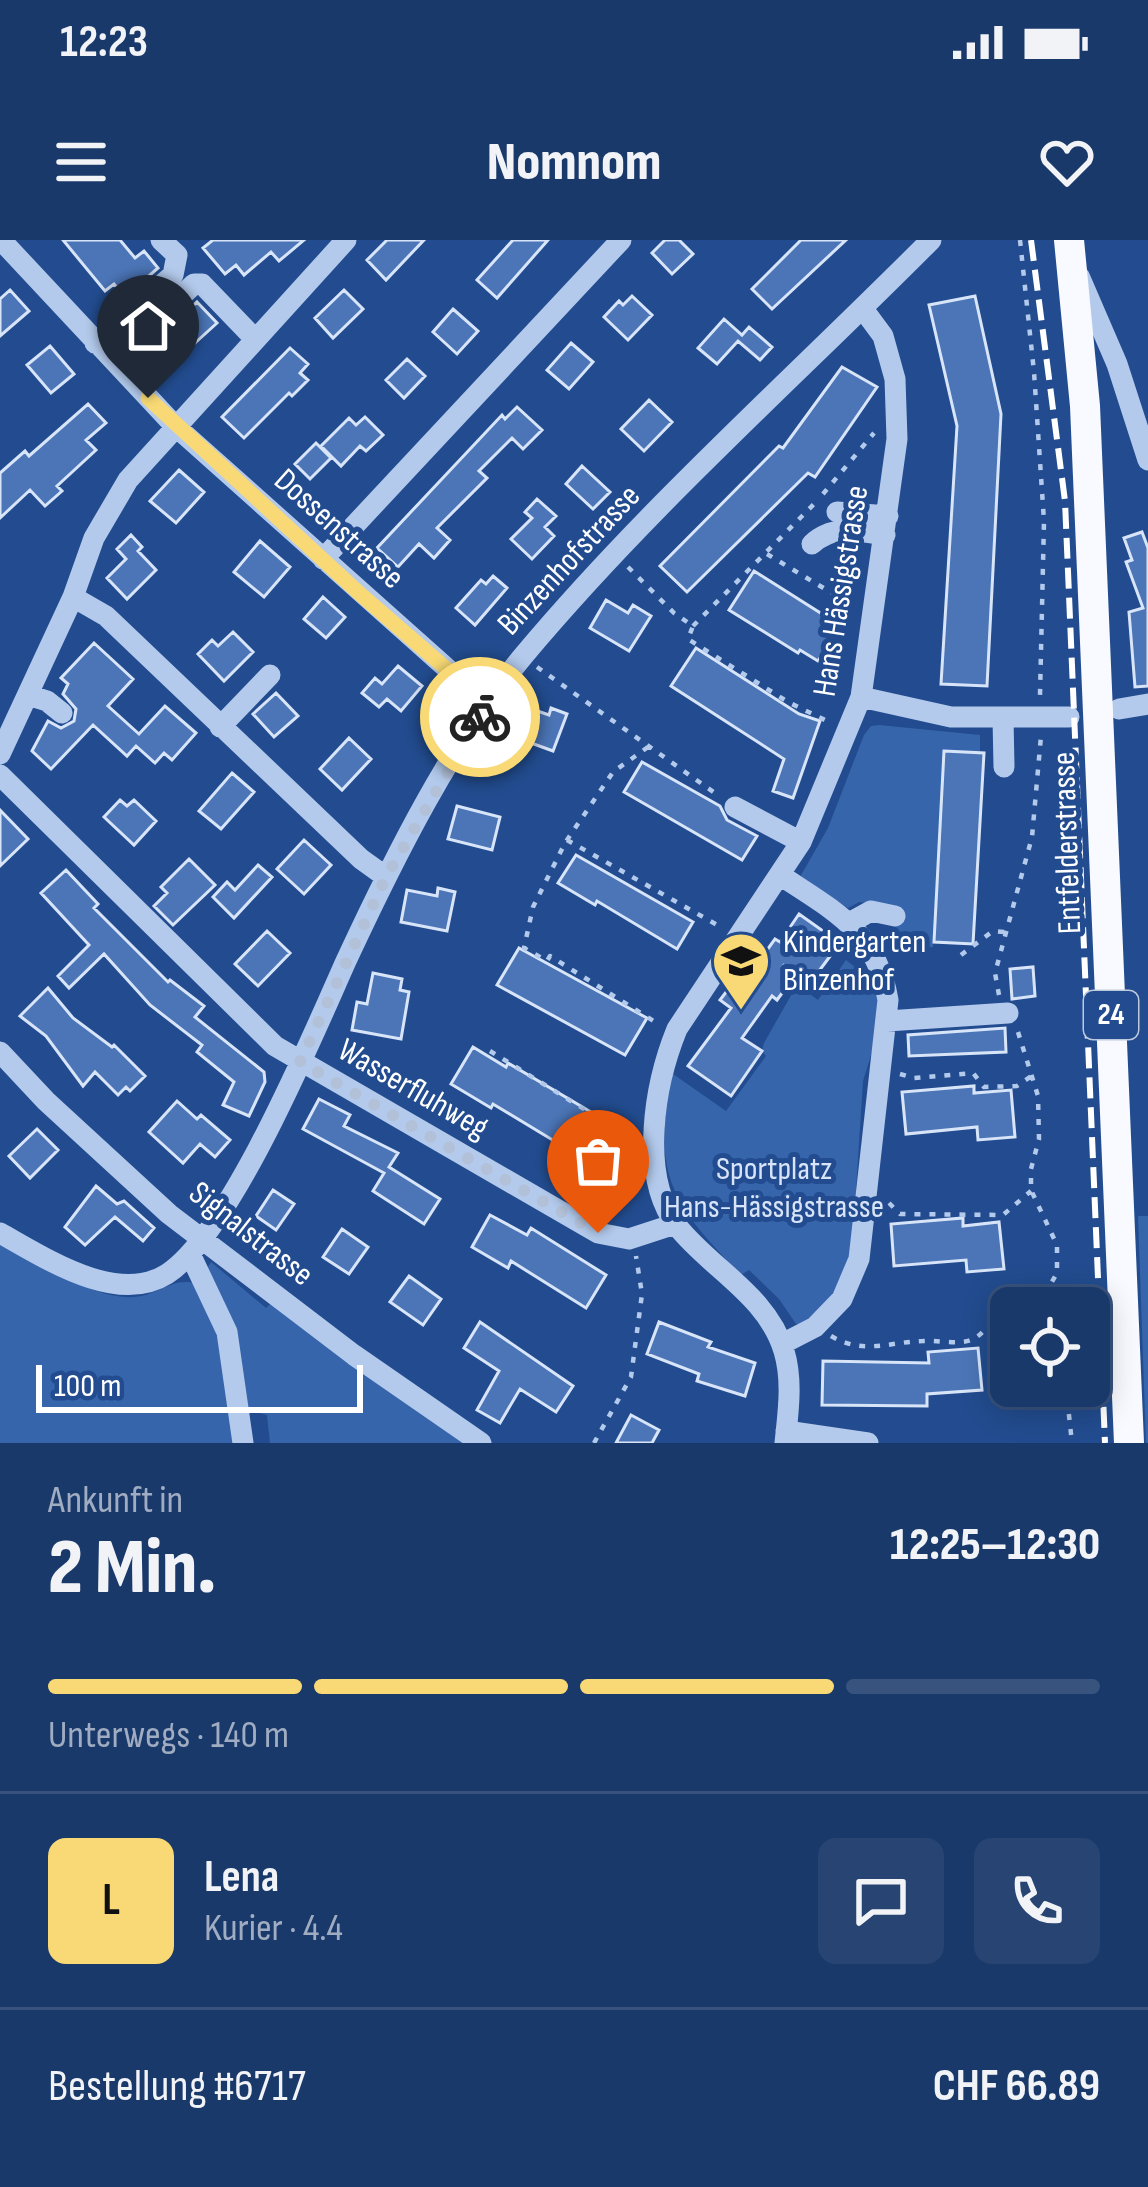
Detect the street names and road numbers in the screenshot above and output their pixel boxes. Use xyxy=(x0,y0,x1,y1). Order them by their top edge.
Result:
street label: Dossenstrasse xyxy=(266,460,412,598)
street label: Binzenhofstrasse xyxy=(489,476,649,644)
street label: Hans Hässigstrasse xyxy=(805,483,877,699)
street label: Entfelderstrasse xyxy=(1044,751,1090,935)
road number: 24 xyxy=(1084,991,1138,1039)
street label: Wasserfluhweg xyxy=(331,1030,495,1148)
street label: Signalstrasse xyxy=(181,1173,321,1295)

